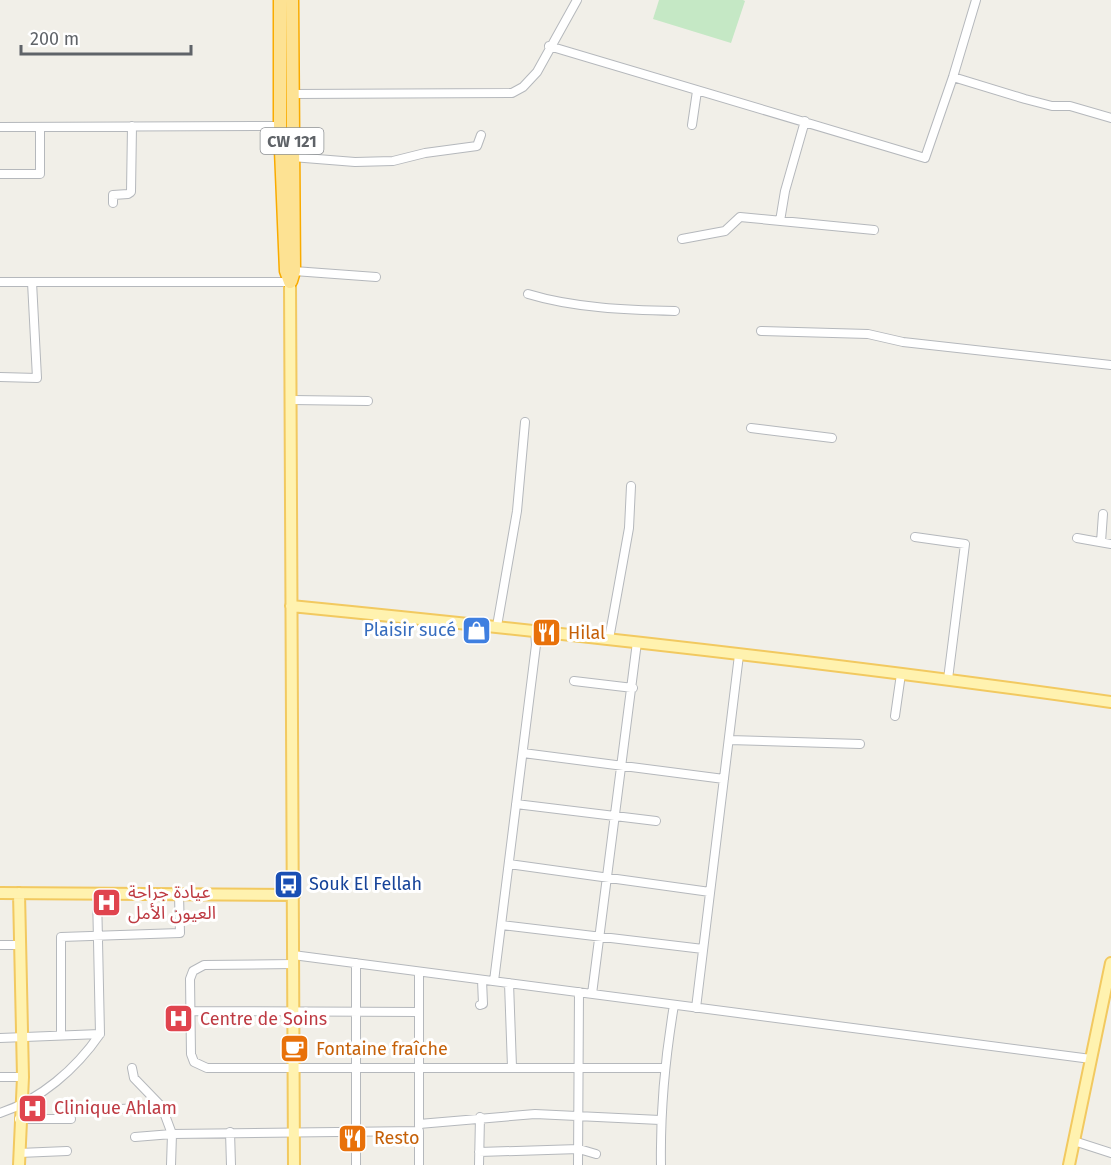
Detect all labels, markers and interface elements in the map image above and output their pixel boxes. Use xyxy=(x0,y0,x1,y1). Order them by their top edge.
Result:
scale bar xyxy=(21,18,190,56)
text: 200 m xyxy=(30,28,79,50)
road number: CW 121 xyxy=(260,128,324,154)
shop icon: Plaisir sucé xyxy=(461,614,493,646)
restaurant icon: Hilal xyxy=(531,617,563,649)
place label: Plaisir sucé xyxy=(364,619,456,641)
place label: Hilal xyxy=(568,622,605,644)
bus stop icon: Souk El Fellah xyxy=(272,868,304,900)
place label: Souk El Fellah xyxy=(309,873,422,895)
place label: عيادة جراحة العيون الأمل xyxy=(128,881,216,924)
hospital icon: عيادة جراحة العيون الأمل xyxy=(91,886,123,918)
hospital icon: Centre de Soins xyxy=(163,1003,195,1035)
place label: Centre de Soins xyxy=(200,1008,327,1030)
cafe icon: Fontaine fraîche xyxy=(279,1033,311,1065)
place label: Fontaine fraîche xyxy=(316,1038,448,1060)
hospital icon: Clinique Ahlam xyxy=(17,1092,49,1124)
place label: Clinique Ahlam xyxy=(54,1097,177,1119)
restaurant icon: Resto xyxy=(337,1122,369,1154)
place label: Resto xyxy=(374,1127,420,1149)

